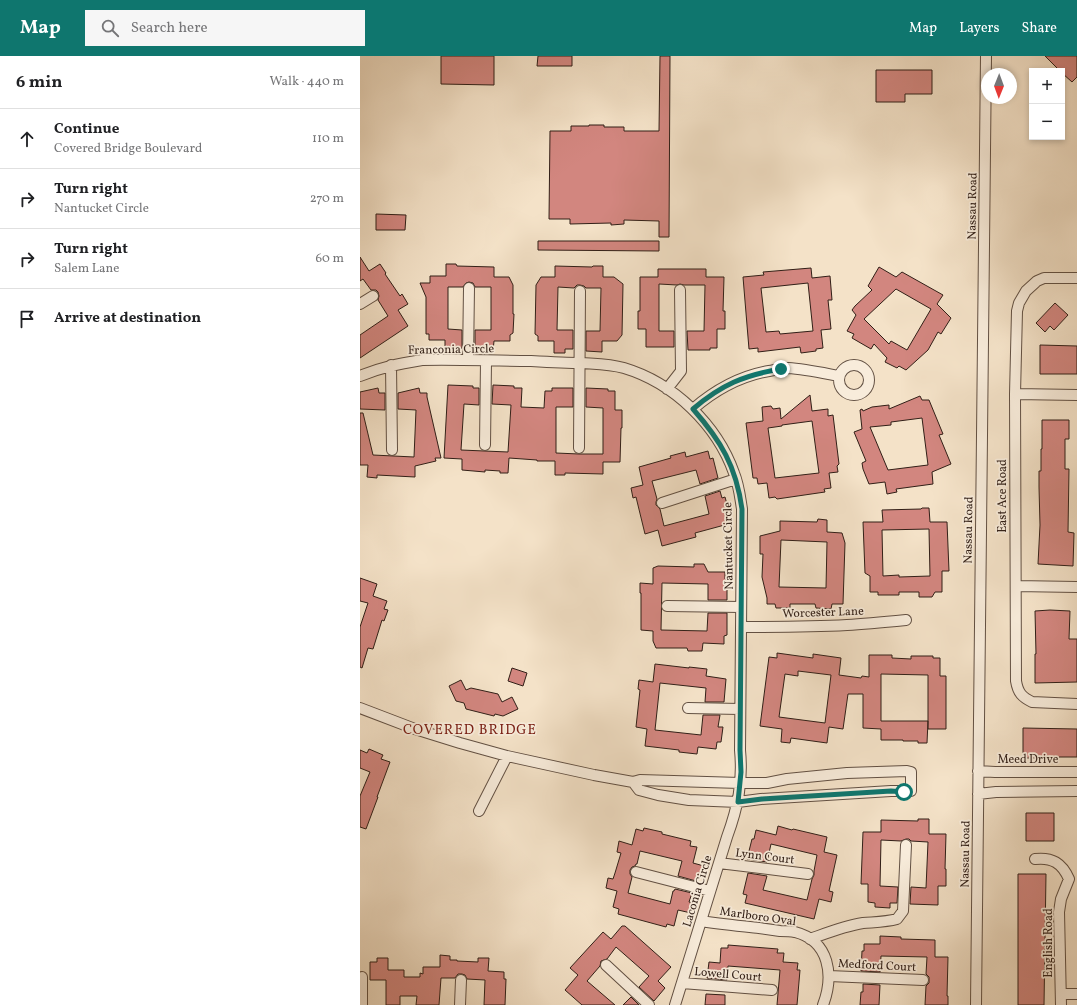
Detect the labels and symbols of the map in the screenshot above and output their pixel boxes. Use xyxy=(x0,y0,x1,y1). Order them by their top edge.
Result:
north arrow xyxy=(981,68,1017,104)
street label: Nassau Road xyxy=(964,172,982,240)
street label: Franconia Circle xyxy=(408,341,495,359)
route end xyxy=(772,360,790,378)
street label: East Ace Road xyxy=(995,459,1011,533)
street label: Nassau Road xyxy=(960,496,978,564)
street label: Nantucket Circle xyxy=(720,502,738,590)
street label: Worcester Lane xyxy=(782,604,864,622)
district label: COVERED BRIDGE xyxy=(403,721,537,740)
street label: Meed Drive xyxy=(998,752,1059,768)
route start xyxy=(895,783,913,801)
street label: Nassau Road xyxy=(957,820,975,888)
street label: Lynn Court xyxy=(734,845,795,869)
street label: Laconia Circle xyxy=(679,853,717,929)
street label: Marlboro Oval xyxy=(719,904,798,930)
street label: English Road xyxy=(1041,908,1057,978)
street label: Medford Court xyxy=(837,956,916,976)
street label: Lowell Court xyxy=(694,964,762,986)

